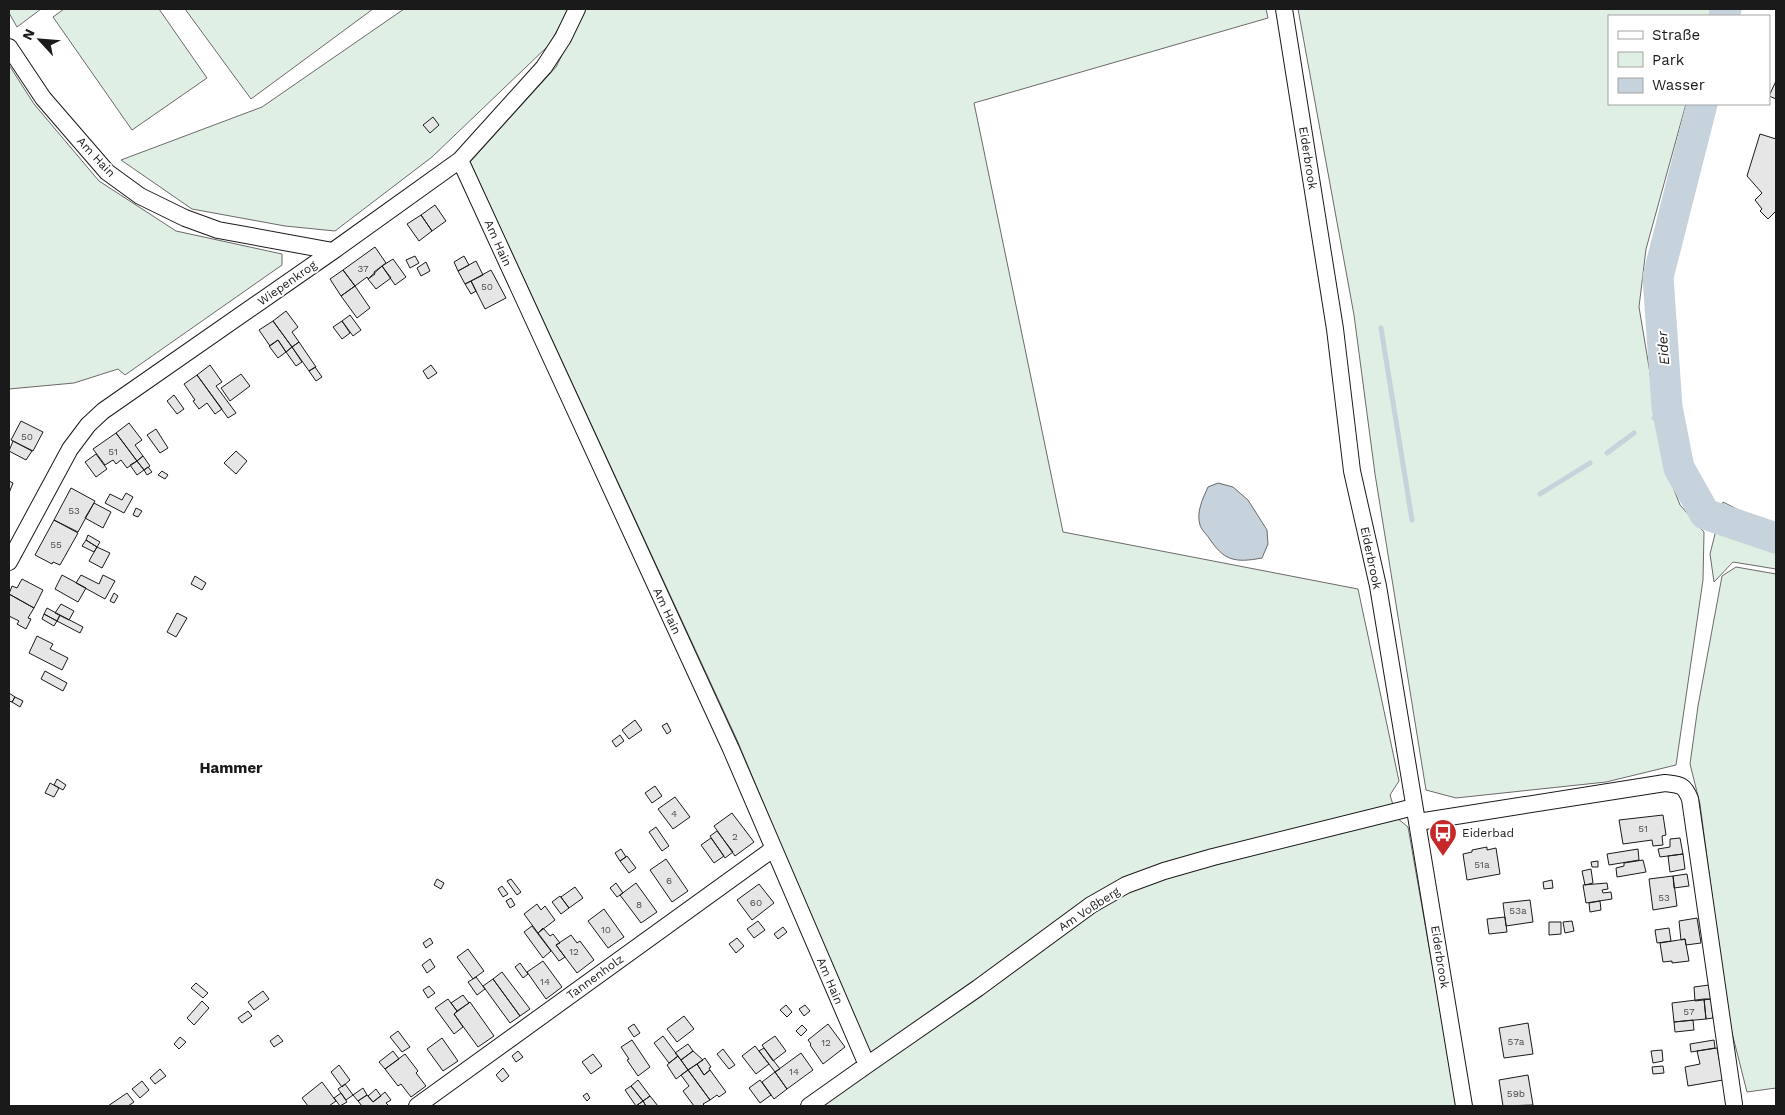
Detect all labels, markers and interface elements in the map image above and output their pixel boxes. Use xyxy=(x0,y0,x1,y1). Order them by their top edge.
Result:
north arrow xyxy=(15,15,65,65)
legend xyxy=(1608,15,1770,105)
text: N xyxy=(19,26,38,42)
text: Straße xyxy=(1652,26,1700,44)
text: Park xyxy=(1652,51,1685,69)
text: Wasser xyxy=(1652,76,1705,94)
street label: Eiderbrook xyxy=(1296,125,1320,191)
street label: Am Hain xyxy=(74,134,118,180)
street label: Am Hain xyxy=(482,217,514,269)
street label: Wiepenkrog xyxy=(255,257,320,308)
house number: 37 xyxy=(357,263,369,274)
house number: 50 xyxy=(481,281,493,292)
water label: Eider xyxy=(1654,330,1672,366)
house number: 50 xyxy=(21,431,33,442)
house number: 51 xyxy=(108,446,118,457)
house number: 53 xyxy=(68,505,80,516)
street label: Eiderbrook xyxy=(1358,525,1385,591)
house number: 55 xyxy=(50,539,62,550)
street label: Am Hain xyxy=(650,586,684,636)
district label: Hammer xyxy=(199,759,263,777)
house number: 4 xyxy=(671,808,677,819)
bus stop icon: Eiderbad xyxy=(1428,818,1458,857)
house number: 51 xyxy=(1638,823,1648,834)
place label: Eiderbad xyxy=(1462,826,1514,840)
house number: 2 xyxy=(732,831,738,842)
house number: 51a xyxy=(1474,859,1490,870)
house number: 6 xyxy=(666,875,672,886)
street label: Am Voßberg xyxy=(1056,884,1123,934)
house number: 53 xyxy=(1658,892,1670,903)
house number: 60 xyxy=(750,897,762,908)
house number: 8 xyxy=(636,899,642,910)
house number: 53a xyxy=(1509,905,1527,916)
house number: 10 xyxy=(601,924,611,935)
street label: Eiderbrook xyxy=(1428,924,1452,990)
house number: 12 xyxy=(569,946,579,957)
street label: Tannenholz xyxy=(564,952,626,1002)
street label: Am Hain xyxy=(814,955,846,1007)
house number: 14 xyxy=(540,976,550,987)
house number: 57 xyxy=(1683,1006,1695,1017)
house number: 57a xyxy=(1508,1036,1525,1047)
house number: 12 xyxy=(821,1037,831,1048)
house number: 14 xyxy=(789,1066,799,1077)
house number: 59b xyxy=(1507,1088,1525,1099)

